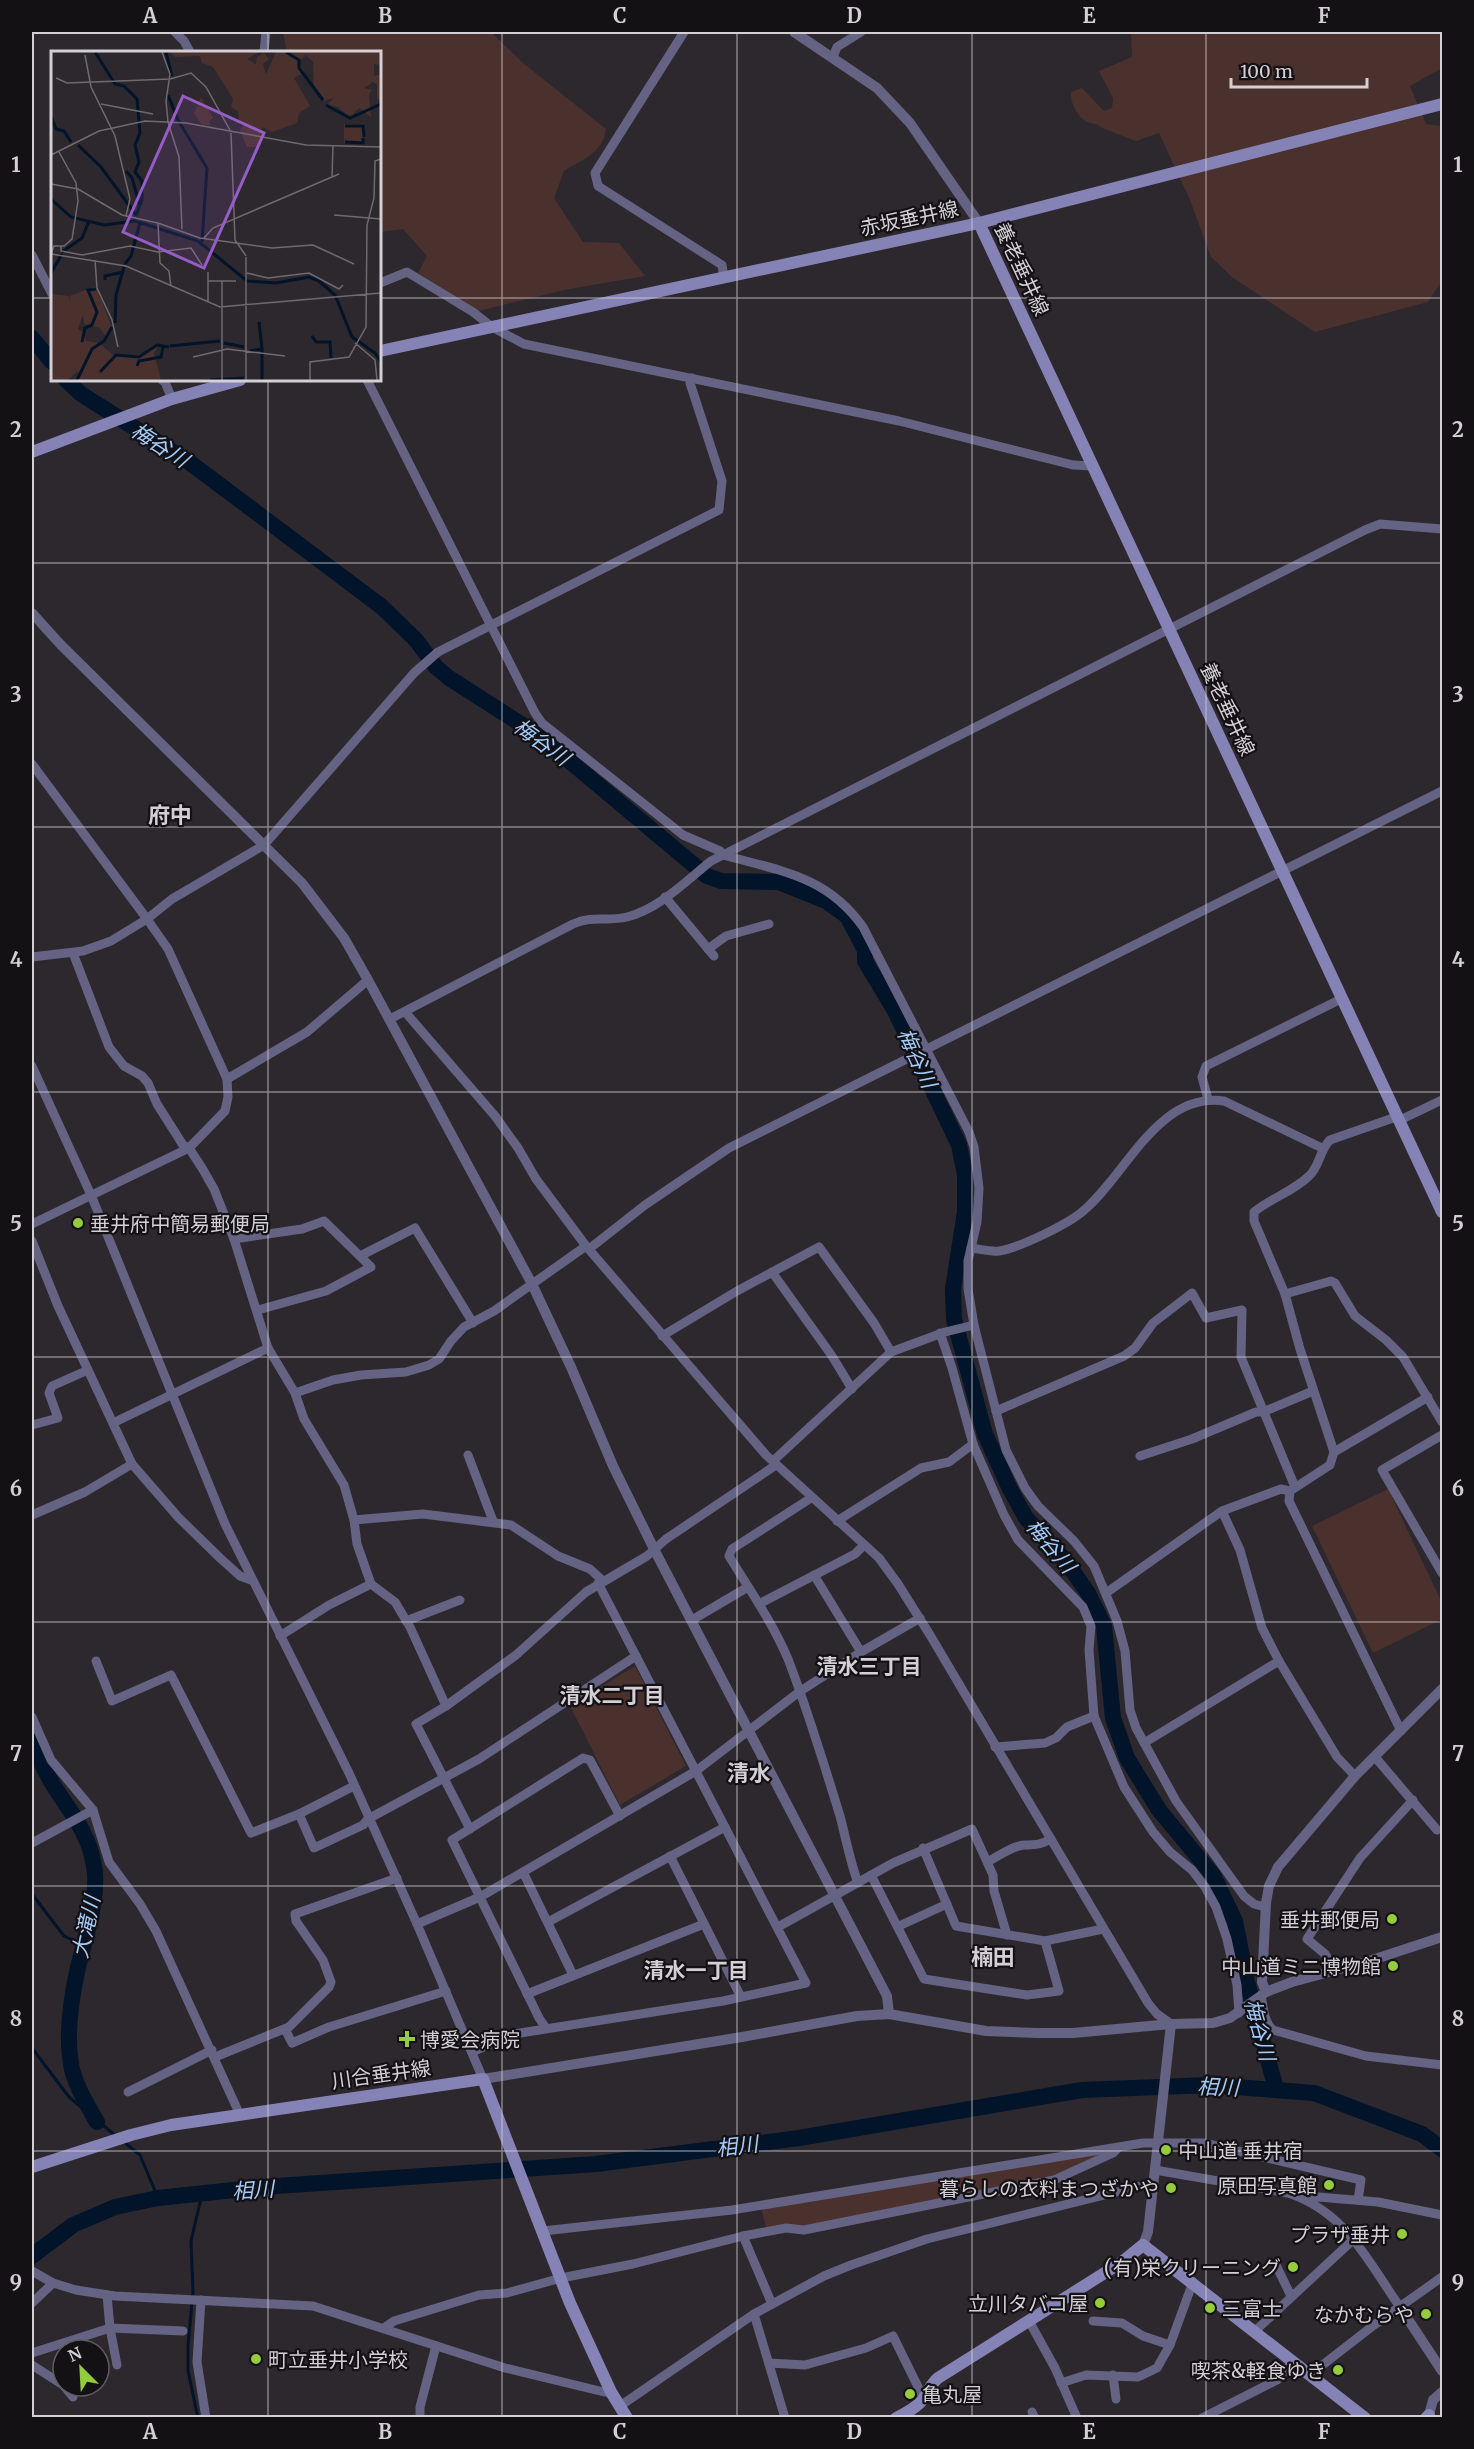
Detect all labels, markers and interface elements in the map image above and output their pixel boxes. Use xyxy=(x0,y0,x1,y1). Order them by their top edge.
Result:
text: A xyxy=(142,3,158,28)
text: B xyxy=(378,3,392,28)
text: C xyxy=(613,3,627,28)
text: D xyxy=(846,3,862,28)
text: E xyxy=(1082,3,1096,28)
text: F xyxy=(1318,3,1331,28)
inset map xyxy=(51,51,381,381)
scale bar xyxy=(1231,51,1368,89)
text: 100 m xyxy=(1240,60,1293,83)
text: 1 xyxy=(11,152,21,177)
text: 1 xyxy=(1453,152,1463,177)
street label: 赤坂垂井線 xyxy=(857,195,961,241)
street label: 養老垂井線 xyxy=(990,218,1054,320)
text: 2 xyxy=(10,417,22,442)
water label: 梅谷川 xyxy=(126,417,195,475)
text: 2 xyxy=(1452,417,1464,442)
street label: 養老垂井線 xyxy=(1196,658,1260,760)
text: 3 xyxy=(10,682,22,707)
text: 3 xyxy=(1452,682,1464,707)
water label: 梅谷川 xyxy=(509,713,577,773)
district label: 府中 xyxy=(148,801,192,829)
text: 4 xyxy=(10,947,23,972)
text: 4 xyxy=(1452,947,1465,972)
water label: 梅谷川 xyxy=(891,1024,943,1094)
text: 5 xyxy=(10,1211,22,1236)
place label: 垂井府中簡易郵便局 xyxy=(90,1211,270,1236)
text: 5 xyxy=(1452,1211,1464,1236)
marker: 垂井府中簡易郵便局 xyxy=(71,1216,85,1230)
text: 6 xyxy=(10,1476,22,1501)
text: 6 xyxy=(1452,1476,1464,1501)
water label: 梅谷川 xyxy=(1020,1513,1083,1580)
district label: 清水三丁目 xyxy=(817,1653,922,1680)
district label: 清水二丁目 xyxy=(560,1682,665,1709)
text: 7 xyxy=(10,1741,22,1766)
text: 7 xyxy=(1452,1741,1464,1766)
district label: 清水 xyxy=(727,1759,771,1787)
water label: 大滝川 xyxy=(66,1891,106,1961)
place label: 垂井郵便局 xyxy=(1280,1907,1380,1932)
marker: 垂井郵便局 xyxy=(1385,1912,1399,1926)
district label: 楠田 xyxy=(971,1943,1015,1971)
place label: 中山道ミニ博物館 xyxy=(1221,1954,1381,1979)
district label: 清水一丁目 xyxy=(644,1957,749,1984)
marker: 中山道ミニ博物館 xyxy=(1386,1959,1400,1973)
water label: 梅谷川 xyxy=(1239,1996,1282,2066)
text: 8 xyxy=(10,2006,22,2031)
text: 8 xyxy=(1452,2006,1464,2031)
place label: 博愛会病院 xyxy=(420,2027,520,2052)
marker: 博愛会病院 xyxy=(398,2030,416,2048)
street label: 川合垂井線 xyxy=(330,2055,432,2093)
water label: 相川 xyxy=(1197,2073,1241,2101)
water label: 相川 xyxy=(715,2130,761,2162)
place label: 中山道 垂井宿 xyxy=(1178,2138,1303,2163)
marker: 中山道 垂井宿 xyxy=(1159,2143,1173,2157)
place label: 原田写真館 xyxy=(1217,2173,1317,2198)
water label: 相川 xyxy=(231,2175,277,2205)
place label: 暮らしの衣料まつざかや xyxy=(939,2176,1159,2201)
marker: 原田写真館 xyxy=(1322,2178,1336,2192)
marker: 暮らしの衣料まつざかや xyxy=(1164,2181,1178,2195)
place label: プラザ垂井 xyxy=(1290,2222,1390,2247)
marker: プラザ垂井 xyxy=(1395,2227,1409,2241)
place label: (有)栄クリーニング xyxy=(1104,2255,1281,2280)
marker: (有)栄クリーニング xyxy=(1286,2260,1300,2274)
text: 9 xyxy=(10,2270,22,2295)
text: 9 xyxy=(1452,2270,1464,2295)
place label: 立川タバコ屋 xyxy=(968,2291,1088,2316)
marker: 立川タバコ屋 xyxy=(1093,2296,1107,2310)
place label: 三富士 xyxy=(1222,2296,1282,2321)
marker: 三富士 xyxy=(1203,2301,1217,2315)
place label: なかむらや xyxy=(1314,2302,1414,2327)
marker: なかむらや xyxy=(1419,2307,1433,2321)
north arrow xyxy=(51,2338,111,2398)
text: N xyxy=(65,2342,85,2366)
place label: 町立垂井小学校 xyxy=(268,2347,408,2372)
marker: 町立垂井小学校 xyxy=(249,2352,263,2366)
place label: 喫茶&軽食ゆき xyxy=(1191,2358,1326,2383)
marker: 喫茶&軽食ゆき xyxy=(1331,2363,1345,2377)
place label: 亀丸屋 xyxy=(922,2382,982,2407)
marker: 亀丸屋 xyxy=(903,2387,917,2401)
text: A xyxy=(142,2419,158,2444)
text: B xyxy=(378,2419,392,2444)
text: C xyxy=(613,2419,627,2444)
text: D xyxy=(846,2419,862,2444)
text: E xyxy=(1082,2419,1096,2444)
text: F xyxy=(1318,2419,1331,2444)

